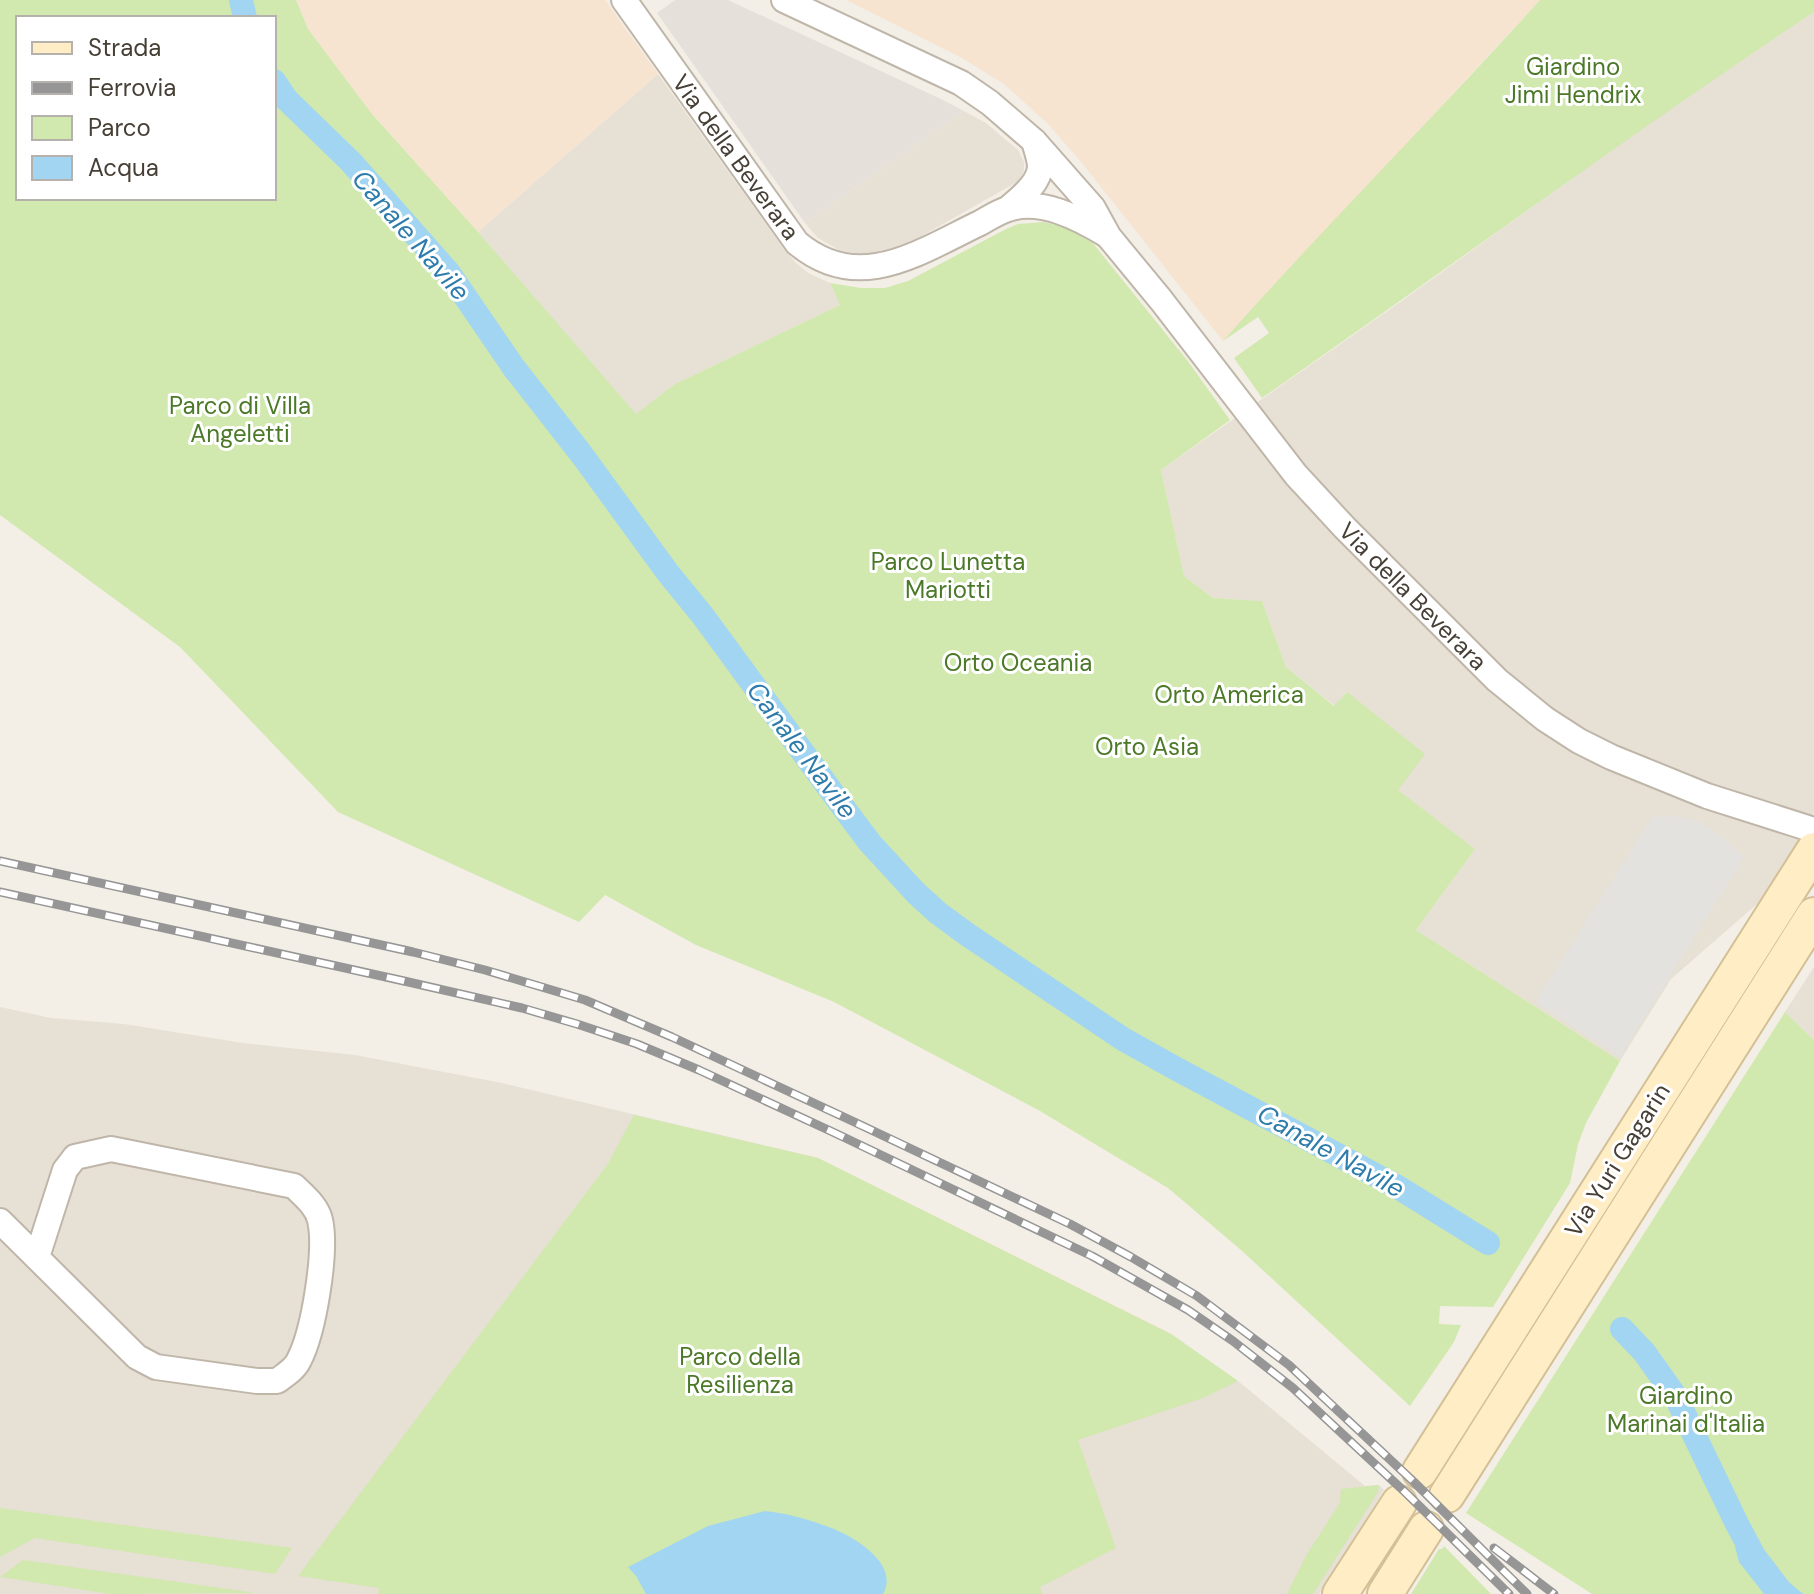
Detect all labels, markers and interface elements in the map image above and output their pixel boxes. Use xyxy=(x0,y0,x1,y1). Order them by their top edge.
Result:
legend xyxy=(16,16,276,200)
text: Strada xyxy=(88,32,161,63)
park label: Giardino Jimi Hendrix xyxy=(1505,51,1641,110)
street label: Via della Beverara xyxy=(665,68,807,246)
text: Ferrovia xyxy=(88,72,176,103)
text: Parco xyxy=(88,112,151,143)
text: Acqua xyxy=(88,152,159,183)
water label: Canale Navile xyxy=(345,162,477,308)
park label: Parco di Villa Angeletti xyxy=(169,390,311,449)
street label: Via della Beverara xyxy=(1332,515,1494,677)
park label: Parco Lunetta Mariotti xyxy=(871,546,1025,605)
park label: Orto Oceania xyxy=(944,647,1092,678)
water label: Canale Navile xyxy=(739,675,865,825)
park label: Orto America xyxy=(1154,679,1304,710)
park label: Orto Asia xyxy=(1095,731,1199,762)
street label: Via Yuri Gagarin xyxy=(1557,1077,1677,1243)
water label: Canale Navile xyxy=(1251,1097,1411,1205)
park label: Parco della Resilienza xyxy=(679,1341,801,1400)
park label: Giardino Marinai d'Italia xyxy=(1607,1380,1765,1439)

